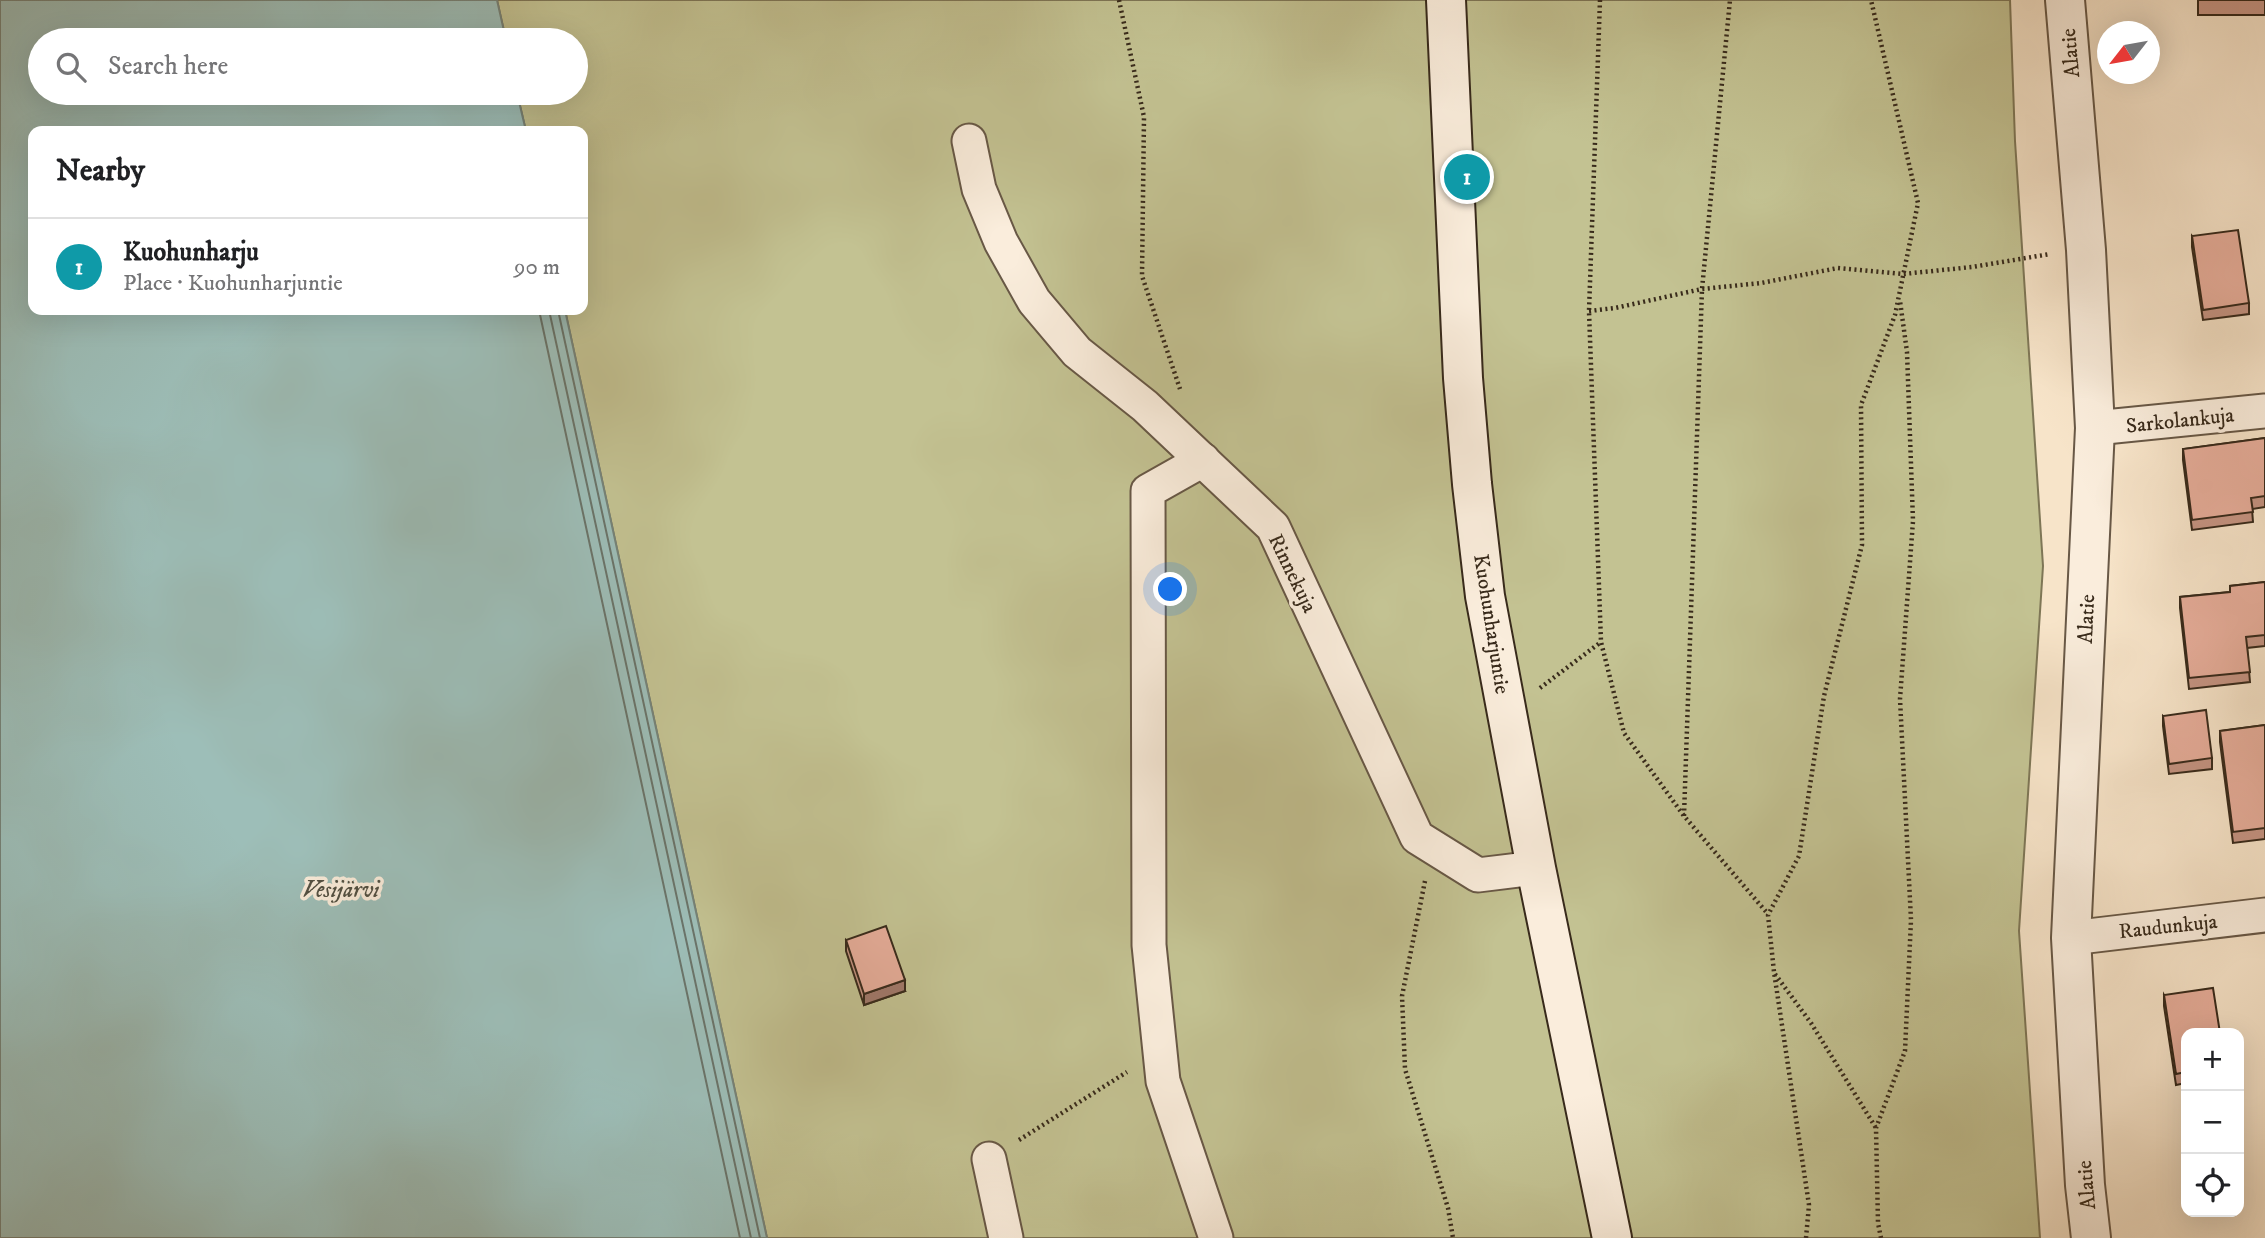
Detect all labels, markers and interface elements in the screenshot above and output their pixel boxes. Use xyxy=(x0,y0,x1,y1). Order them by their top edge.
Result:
north arrow xyxy=(2097,21,2160,84)
street label: Alatie xyxy=(2056,27,2086,79)
search box xyxy=(28,28,588,105)
icon: search xyxy=(52,48,90,86)
text: Search here xyxy=(108,50,228,83)
pin: 1 xyxy=(1444,151,1490,203)
text: Nearby xyxy=(56,153,145,190)
text: Kuohunharju xyxy=(123,236,259,269)
text: 1 xyxy=(75,253,83,282)
text: 90 m xyxy=(514,253,560,282)
text: Place · Kuohunharjuntie xyxy=(123,269,343,298)
street label: Sarkolankuja xyxy=(2125,402,2236,440)
street label: Rinnekuja xyxy=(1262,530,1322,617)
street label: Kuohunharjuntie xyxy=(1467,552,1515,696)
your location xyxy=(1153,572,1187,606)
street label: Alatie xyxy=(2073,593,2101,644)
water label: Vesijärvi xyxy=(303,876,381,905)
street label: Raudunkuja xyxy=(2117,909,2219,945)
map controls xyxy=(2181,1028,2244,1217)
button: + xyxy=(2181,1028,2244,1091)
button: − xyxy=(2181,1091,2244,1154)
button: locate xyxy=(2181,1154,2244,1217)
street label: Alatie xyxy=(2072,1159,2102,1211)

